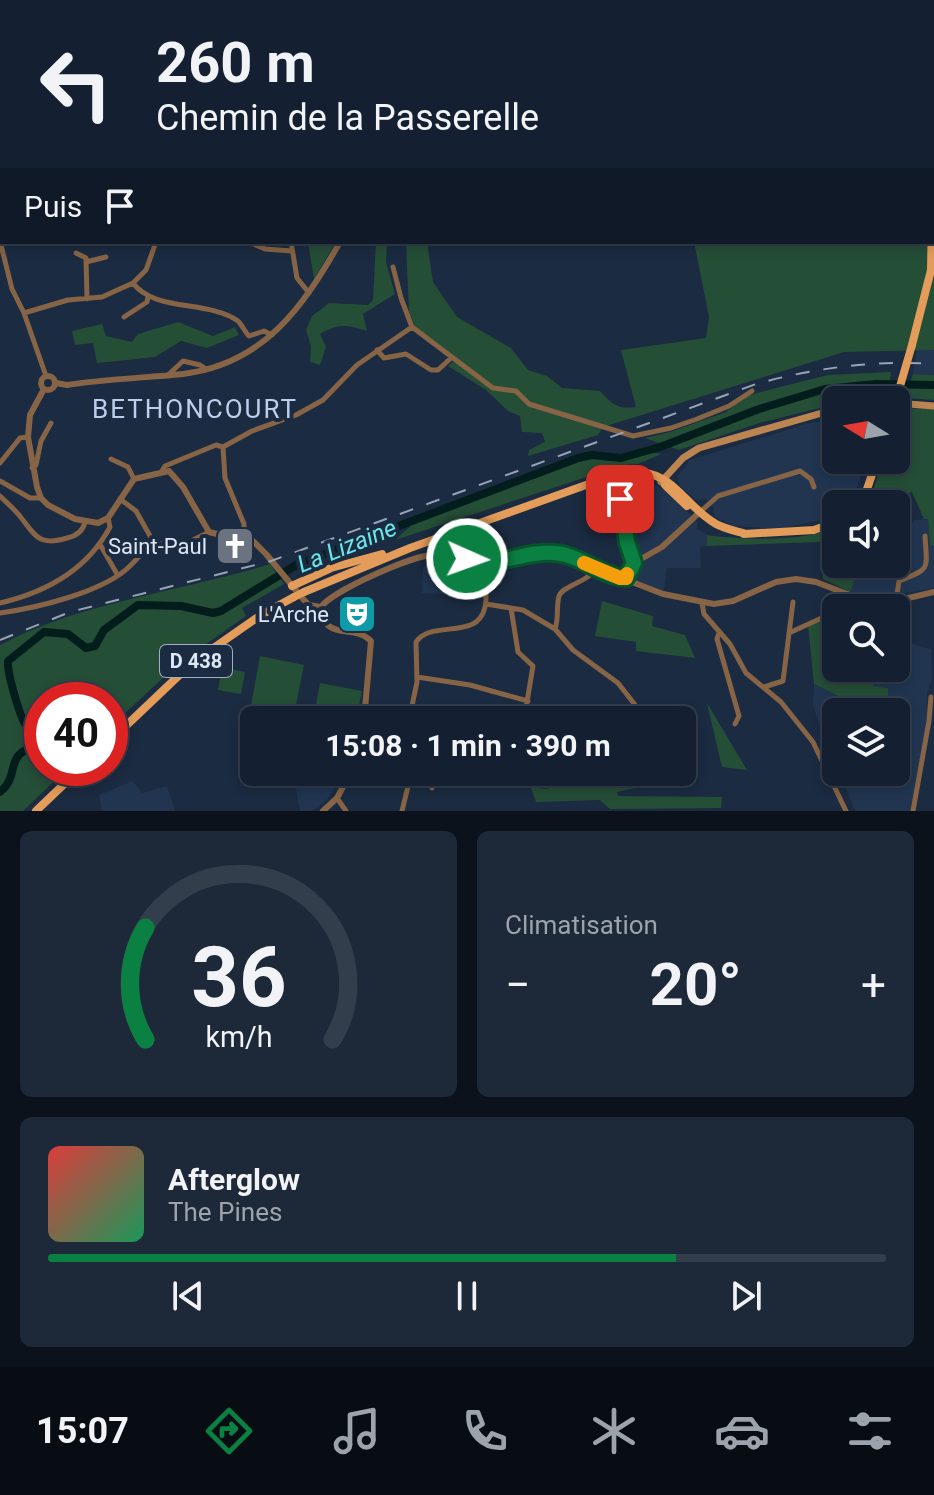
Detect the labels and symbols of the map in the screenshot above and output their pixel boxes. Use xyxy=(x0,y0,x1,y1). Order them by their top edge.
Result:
north arrow xyxy=(822,386,910,474)
district label: BETHONCOURT xyxy=(92,394,298,424)
pin xyxy=(586,465,654,533)
water label: La Lizaine xyxy=(293,513,401,579)
position arrow xyxy=(425,517,509,601)
church icon: Saint-Paul xyxy=(214,525,256,567)
place label: Saint-Paul xyxy=(108,534,207,559)
theatre icon: L'Arche xyxy=(336,593,378,635)
place label: L'Arche xyxy=(258,602,329,627)
road number: D 438 xyxy=(160,645,232,677)
speed limit sign: 40 xyxy=(24,682,128,786)

